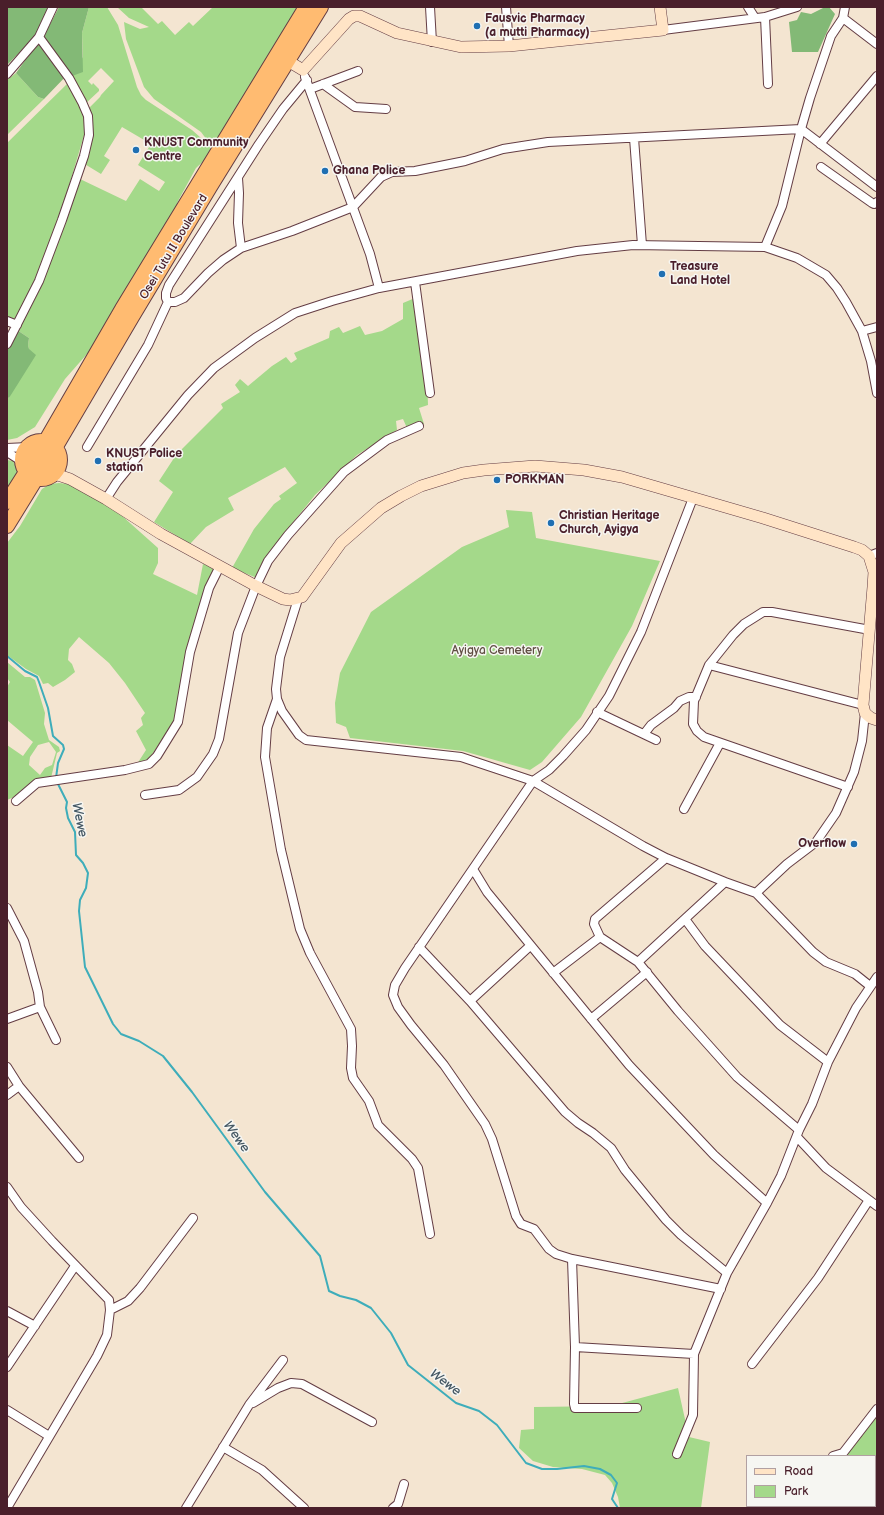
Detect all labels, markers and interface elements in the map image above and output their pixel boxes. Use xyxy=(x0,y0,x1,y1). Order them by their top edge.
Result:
place label: Fausvic Pharmacy (a mutti Pharmacy) xyxy=(485,12,590,40)
marker: Fausvic Pharmacy (a mutti Pharmacy) xyxy=(472,21,482,31)
place label: KNUST Community Centre xyxy=(144,136,249,164)
marker: KNUST Community Centre xyxy=(131,145,141,155)
place label: Ghana Police xyxy=(333,164,405,178)
marker: Ghana Police xyxy=(320,166,330,176)
street label: Osei Tutu II Boulevard xyxy=(137,192,211,302)
place label: Treasure Land Hotel xyxy=(670,260,730,288)
marker: Treasure Land Hotel xyxy=(657,269,667,279)
place label: KNUST Police station xyxy=(106,447,182,475)
marker: KNUST Police station xyxy=(93,456,103,466)
place label: PORKMAN xyxy=(505,473,564,487)
marker: PORKMAN xyxy=(492,475,502,485)
place label: Christian Heritage Church, Ayigya xyxy=(559,509,659,537)
marker: Christian Heritage Church, Ayigya xyxy=(546,518,556,528)
park label: Ayigya Cemetery xyxy=(452,644,542,658)
water label: Wewe xyxy=(68,801,90,839)
place label: Overflow xyxy=(798,837,846,851)
marker: Overflow xyxy=(849,839,859,849)
water label: Wewe xyxy=(219,1118,253,1156)
water label: Wewe xyxy=(426,1366,464,1400)
legend xyxy=(746,1455,876,1507)
text: Road xyxy=(784,1464,813,1479)
text: Park xyxy=(784,1484,808,1499)

